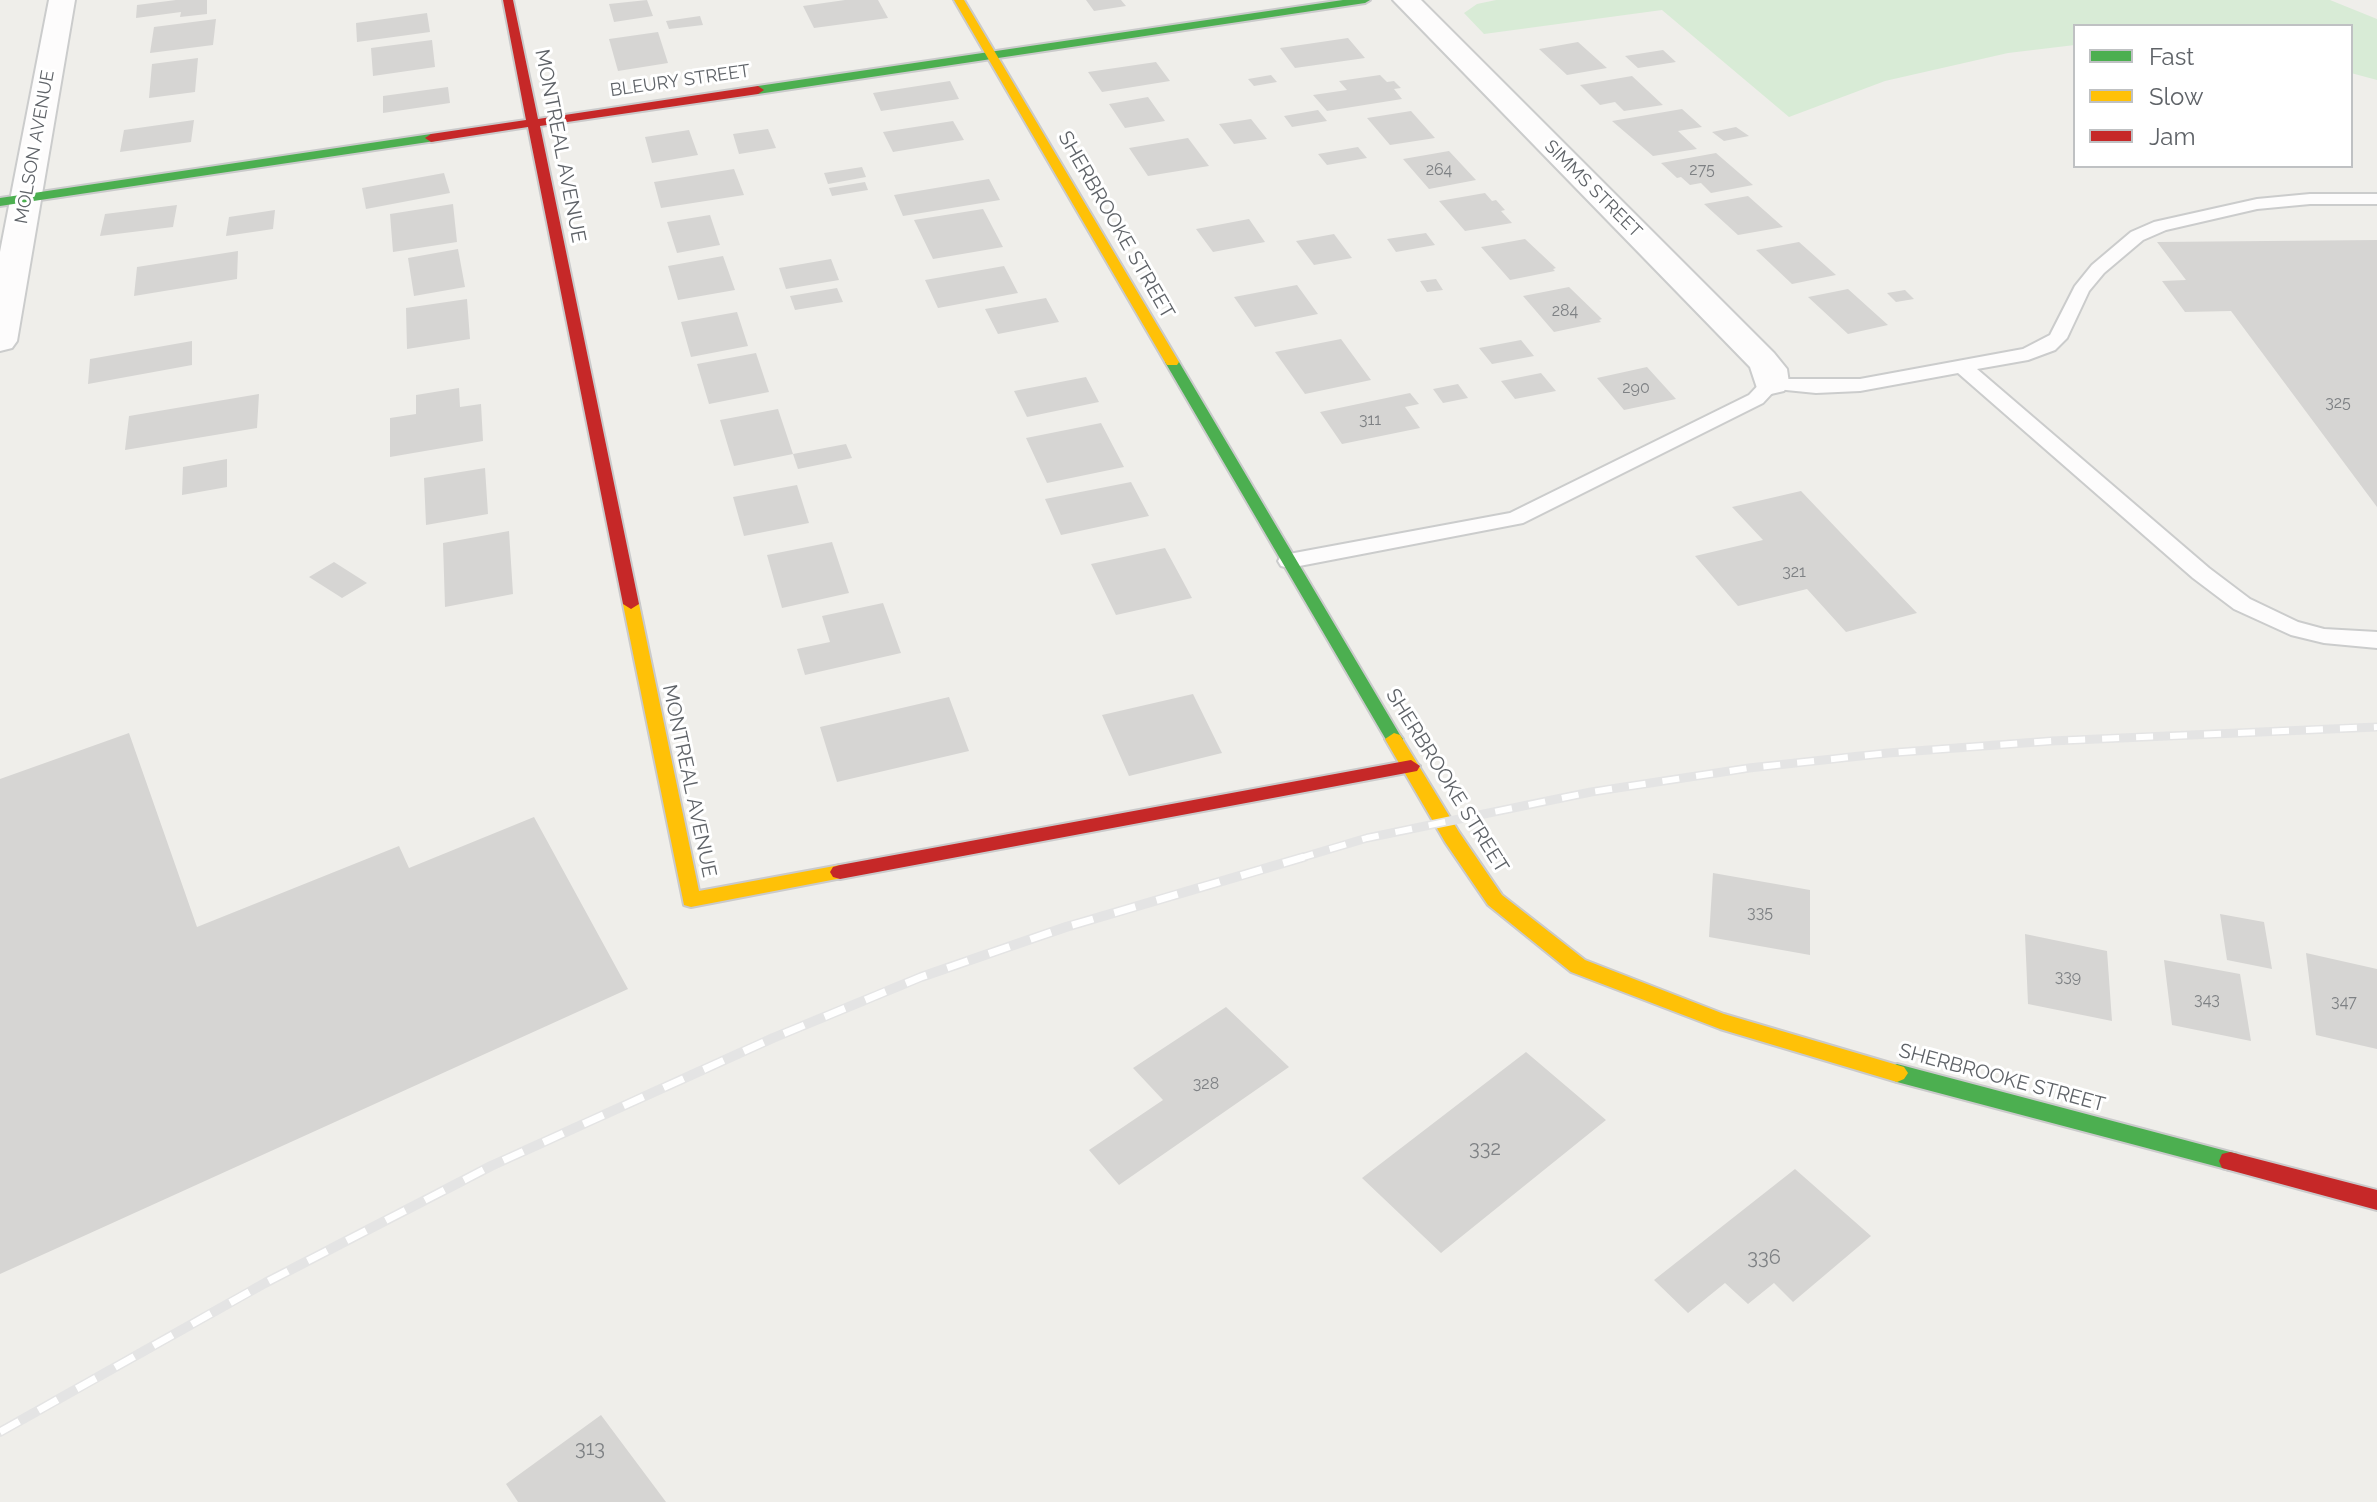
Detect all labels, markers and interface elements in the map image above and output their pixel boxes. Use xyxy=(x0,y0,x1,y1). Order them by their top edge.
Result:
legend xyxy=(2073,24,2353,168)
text: Fast xyxy=(2149,42,2194,71)
street label: MONTREAL AVENUE xyxy=(529,47,591,245)
street label: BLEURY STREET xyxy=(609,60,751,102)
street label: MOLSON AVENUE xyxy=(11,69,59,225)
text: Slow xyxy=(2149,82,2203,111)
text: Jam xyxy=(2149,122,2195,151)
street label: SHERBROOKE STREET xyxy=(1052,127,1180,323)
street label: SIMMS STREET xyxy=(1540,136,1646,242)
house number: 264 xyxy=(1426,160,1452,180)
house number: 275 xyxy=(1689,160,1715,180)
house number: 284 xyxy=(1552,301,1578,321)
house number: 290 xyxy=(1622,378,1650,398)
house number: 325 xyxy=(2325,393,2351,413)
house number: 311 xyxy=(1359,410,1381,430)
house number: 321 xyxy=(1782,562,1806,582)
street label: MONTREAL AVENUE xyxy=(657,682,721,880)
street label: SHERBROOKE STREET xyxy=(1380,684,1514,878)
house number: 335 xyxy=(1747,903,1773,923)
house number: 339 xyxy=(2055,967,2081,987)
house number: 343 xyxy=(2194,990,2220,1010)
house number: 347 xyxy=(2331,992,2357,1012)
street label: SHERBROOKE STREET xyxy=(1896,1039,2108,1117)
house number: 328 xyxy=(1193,1074,1219,1094)
house number: 332 xyxy=(1469,1137,1501,1161)
house number: 336 xyxy=(1747,1246,1781,1270)
house number: 313 xyxy=(575,1437,605,1461)

